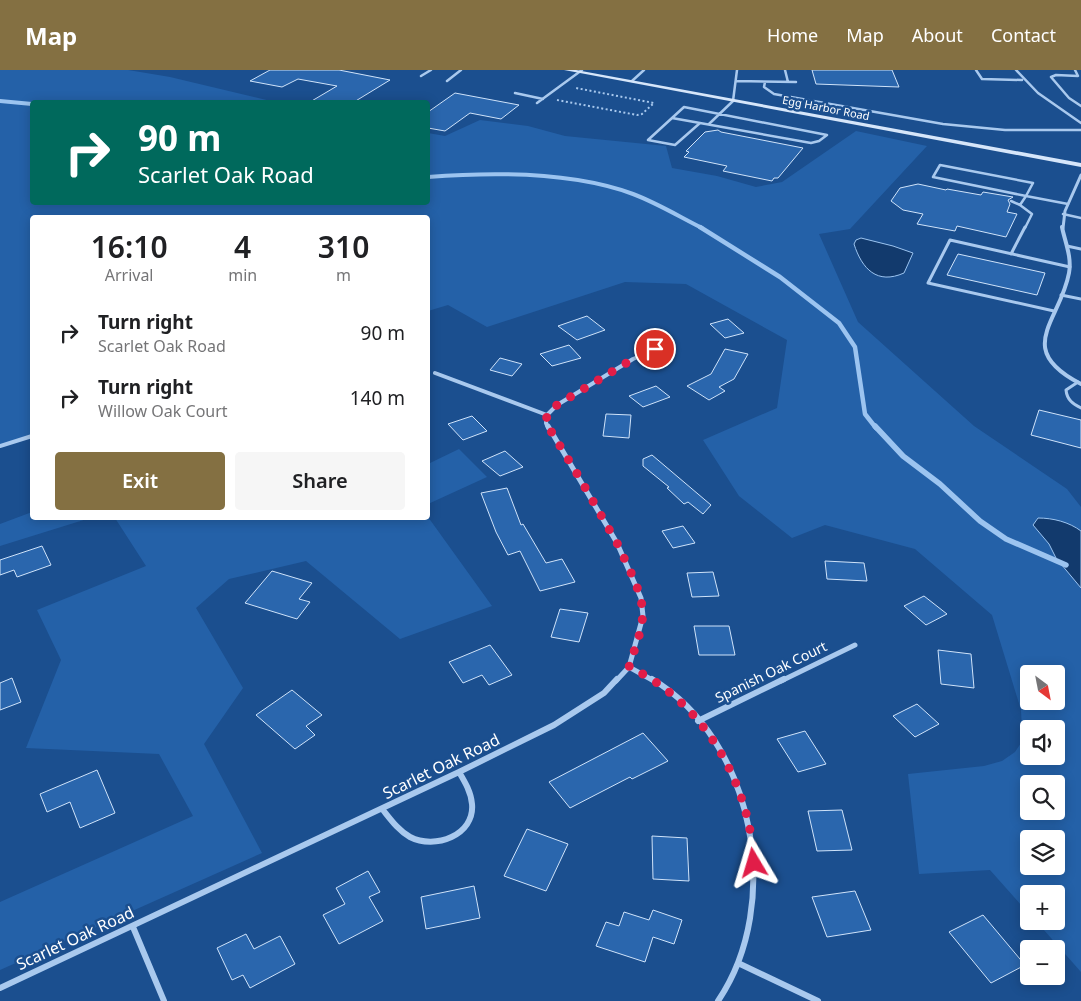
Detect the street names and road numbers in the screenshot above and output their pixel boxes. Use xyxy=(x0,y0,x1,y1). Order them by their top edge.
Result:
street label: Egg Harbor Road xyxy=(781,92,871,123)
street label: Spanish Oak Court xyxy=(712,636,830,707)
street label: Scarlet Oak Road xyxy=(379,728,503,804)
street label: Scarlet Oak Road xyxy=(12,901,138,975)

